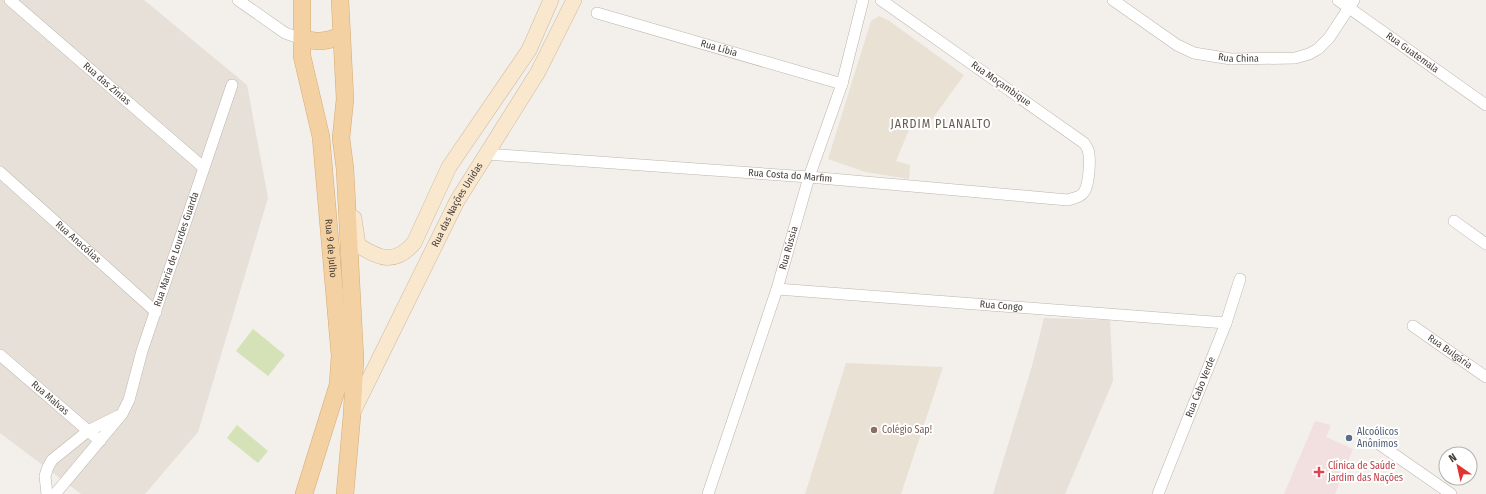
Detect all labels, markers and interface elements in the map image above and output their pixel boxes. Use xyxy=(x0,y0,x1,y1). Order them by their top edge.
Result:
street label: Rua Guatemala xyxy=(1383,30,1441,76)
street label: Rua Líbia xyxy=(699,37,739,59)
street label: Rua China xyxy=(1217,51,1259,65)
street label: Rua Moçambique xyxy=(969,59,1033,109)
street label: Rua das Zínias xyxy=(81,60,133,108)
district label: JARDIM PLANALTO xyxy=(890,117,992,131)
street label: Rua das Nações Unidas xyxy=(429,160,486,249)
street label: Rua Costa do Marfim xyxy=(748,167,833,185)
street label: Rua Maria de Lourdes Guarda xyxy=(151,190,201,308)
street label: Rua 9 de Julho xyxy=(322,218,339,278)
street label: Rua Anacólias xyxy=(53,219,103,266)
street label: Rua Rússia xyxy=(777,225,801,271)
street label: Rua Congo xyxy=(979,298,1023,314)
street label: Rua Bulgária xyxy=(1425,332,1475,372)
street label: Rua Cabo Verde xyxy=(1183,355,1218,419)
street label: Rua Malvas xyxy=(29,379,71,418)
place label: Colégio Sap! xyxy=(882,424,932,436)
marker: Colégio Sap! xyxy=(869,425,879,435)
place label: Alcoólicos Anônimos xyxy=(1357,426,1398,450)
marker: Alcoólicos Anônimos xyxy=(1344,433,1354,443)
north arrow xyxy=(1438,446,1478,486)
text: N xyxy=(1446,451,1459,465)
place label: Clínica de Saúde Jardim das Nações xyxy=(1328,459,1403,484)
marker: Clínica de Saúde Jardim das Nações xyxy=(1313,466,1325,478)

